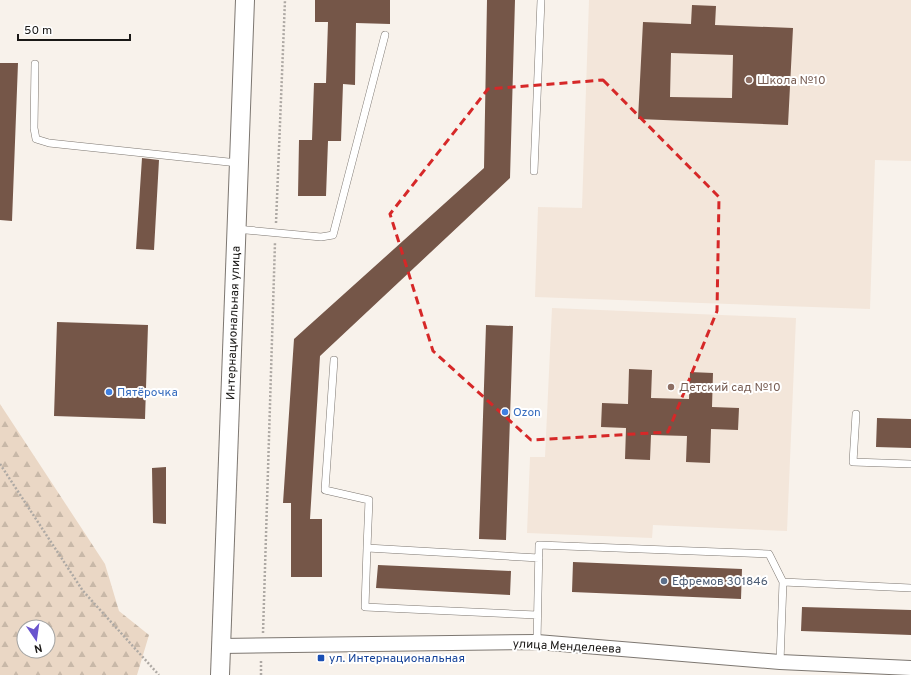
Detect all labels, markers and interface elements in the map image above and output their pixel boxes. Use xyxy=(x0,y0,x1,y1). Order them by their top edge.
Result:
scale bar xyxy=(18,16,130,42)
text: 50 m xyxy=(24,23,52,39)
place label: Школа №10 xyxy=(757,73,826,89)
marker: Школа №10 xyxy=(744,75,754,85)
street label: Интернациональная улица xyxy=(223,246,245,400)
place label: Детский сад №10 xyxy=(679,380,781,396)
marker: Детский сад №10 xyxy=(666,382,676,392)
place label: Пятёрочка xyxy=(117,385,178,401)
marker: Пятёрочка xyxy=(104,387,114,397)
place label: Ozon xyxy=(513,405,541,421)
marker: Ozon xyxy=(500,407,510,417)
place label: Ефремов 301846 xyxy=(672,574,768,590)
marker: Ефремов 301846 xyxy=(659,576,669,586)
north arrow xyxy=(16,619,56,659)
street label: улица Менделеева xyxy=(512,636,622,658)
text: N xyxy=(33,640,43,655)
place label: ул. Интернациональная xyxy=(329,651,465,667)
marker: ул. Интернациональная xyxy=(316,653,326,663)

